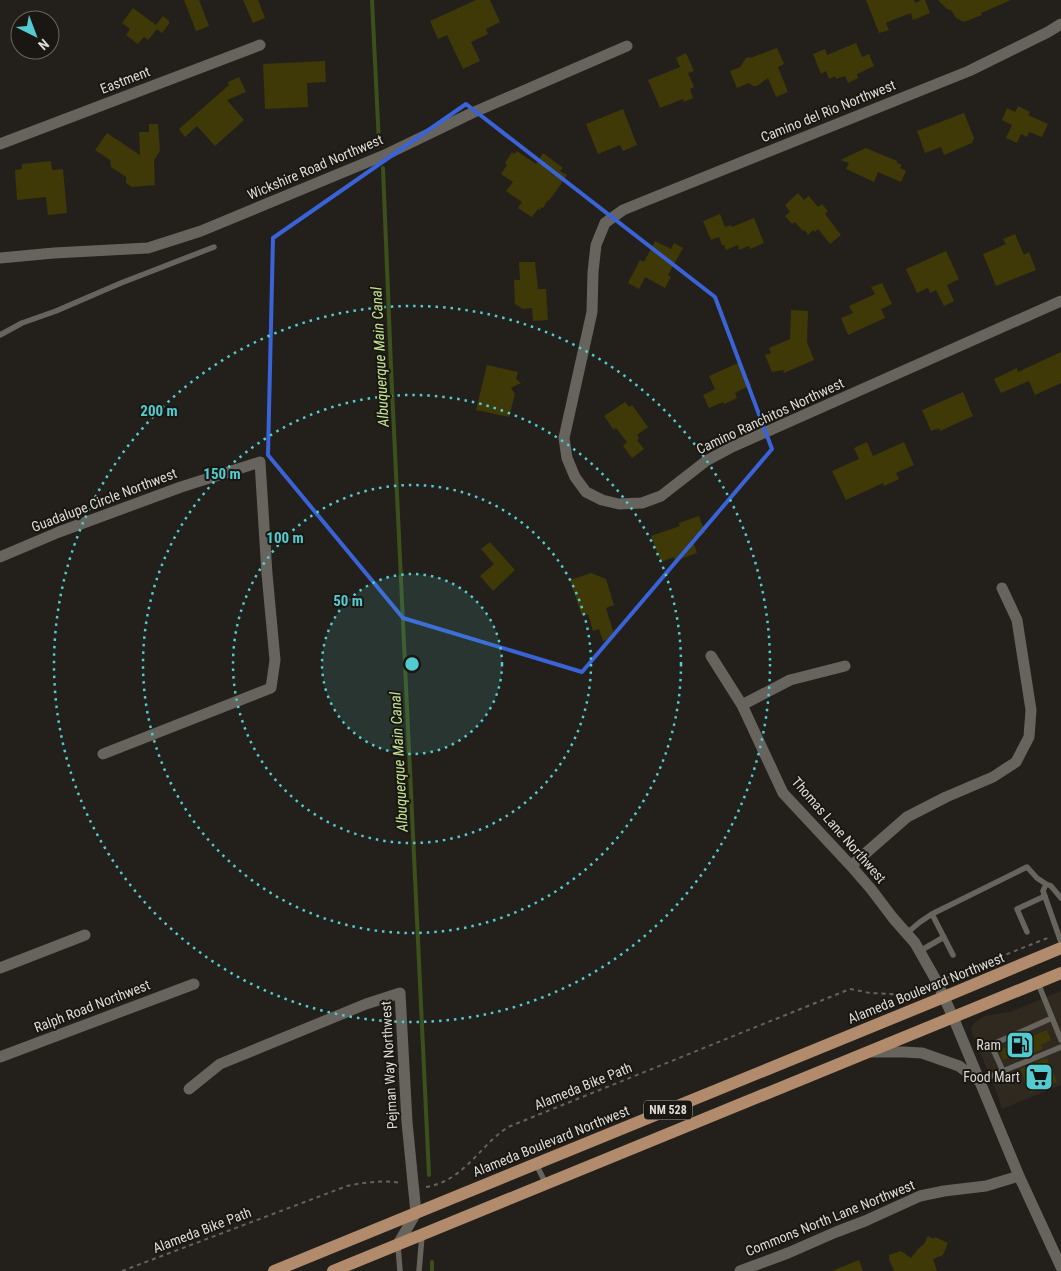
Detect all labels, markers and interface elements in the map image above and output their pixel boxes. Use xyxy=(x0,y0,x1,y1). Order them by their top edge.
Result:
north arrow xyxy=(10,10,60,60)
text: N xyxy=(35,36,52,53)
street label: Eastment xyxy=(98,63,152,97)
street label: Camino del Rio Northwest xyxy=(758,77,898,145)
street label: Wickshire Road Northwest xyxy=(245,131,385,203)
water label: Albuquerque Main Canal xyxy=(367,286,393,429)
street label: Camino Ranchitos Northwest xyxy=(694,375,846,457)
text: 200 m xyxy=(140,402,178,420)
street label: Guadalupe Circle Northwest xyxy=(29,465,179,535)
text: 150 m xyxy=(203,465,241,483)
text: 100 m xyxy=(266,529,304,547)
text: 50 m xyxy=(333,592,363,610)
centre of rings xyxy=(403,655,421,673)
water label: Albuquerque Main Canal xyxy=(386,691,412,834)
street label: Thomas Lane Northwest xyxy=(789,774,889,886)
street label: Alameda Boulevard Northwest xyxy=(845,949,1007,1027)
street label: Ralph Road Northwest xyxy=(32,977,152,1035)
street label: Pejman Way Northwest xyxy=(378,1001,400,1129)
fuel station icon: Ram xyxy=(1005,1030,1035,1060)
place label: Ram xyxy=(976,1037,1001,1053)
street label: Alameda Bike Path xyxy=(532,1059,634,1113)
supermarket icon: Food Mart xyxy=(1024,1062,1054,1092)
place label: Food Mart xyxy=(963,1069,1020,1085)
road number: NM 528 xyxy=(644,1100,692,1120)
street label: Alameda Boulevard Northwest xyxy=(470,1102,632,1180)
street label: Commons North Lane Northwest xyxy=(743,1177,917,1259)
street label: Alameda Bike Path xyxy=(151,1204,253,1256)

